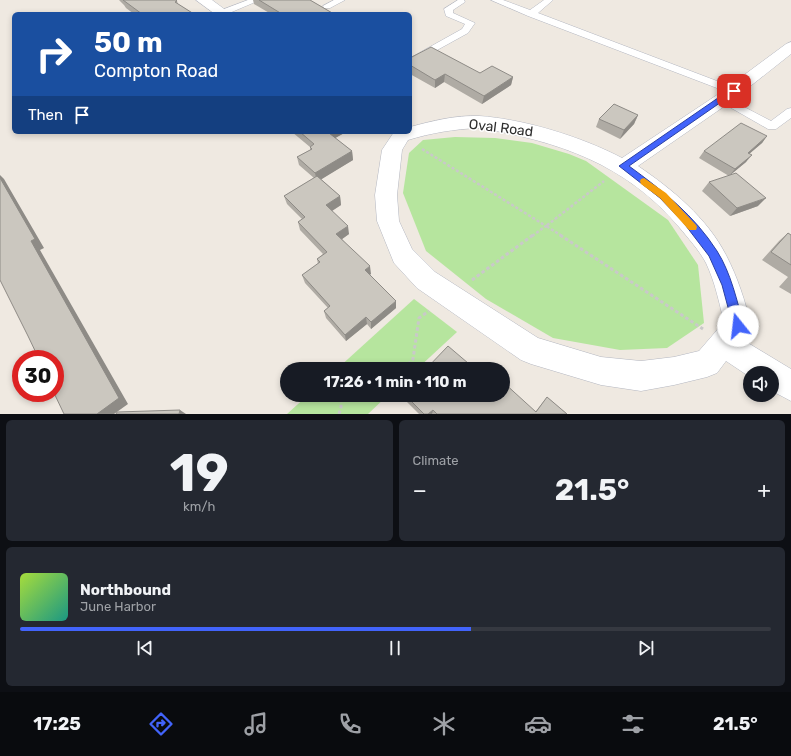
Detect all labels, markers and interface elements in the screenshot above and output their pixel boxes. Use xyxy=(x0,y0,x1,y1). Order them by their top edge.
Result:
text: 50 m xyxy=(94,26,163,59)
icon: right xyxy=(28,28,80,80)
text: Compton Road xyxy=(94,60,218,82)
pin xyxy=(717,74,751,108)
icon: arrive xyxy=(723,80,745,102)
icon: arrive xyxy=(71,104,93,126)
text: Then xyxy=(28,106,63,124)
street label: Oval Road xyxy=(468,116,534,140)
position arrow xyxy=(717,305,759,347)
speed limit sign: 30 xyxy=(12,350,64,402)
map controls xyxy=(743,366,779,402)
button: sound xyxy=(743,366,779,402)
text: 17:26 · 1 min · 110 m xyxy=(324,373,467,391)
text: 19 xyxy=(170,442,229,504)
text: Climate xyxy=(413,453,459,468)
text: 21.5° xyxy=(555,472,629,508)
text: − xyxy=(413,477,427,504)
text: + xyxy=(757,477,771,504)
text: km/h xyxy=(183,499,215,514)
text: Northbound xyxy=(80,581,171,599)
text: June Harbor xyxy=(80,599,156,614)
icon: previous xyxy=(134,637,156,659)
icon: pause xyxy=(384,637,406,659)
icon: next xyxy=(635,637,657,659)
icon: directions xyxy=(147,710,175,738)
icon: music xyxy=(242,710,270,738)
icon: phone xyxy=(336,710,364,738)
icon: climate xyxy=(430,710,458,738)
icon: car xyxy=(524,710,552,738)
icon: filters xyxy=(619,710,647,738)
text: 17:25 xyxy=(33,713,81,735)
text: 21.5° xyxy=(713,713,758,735)

